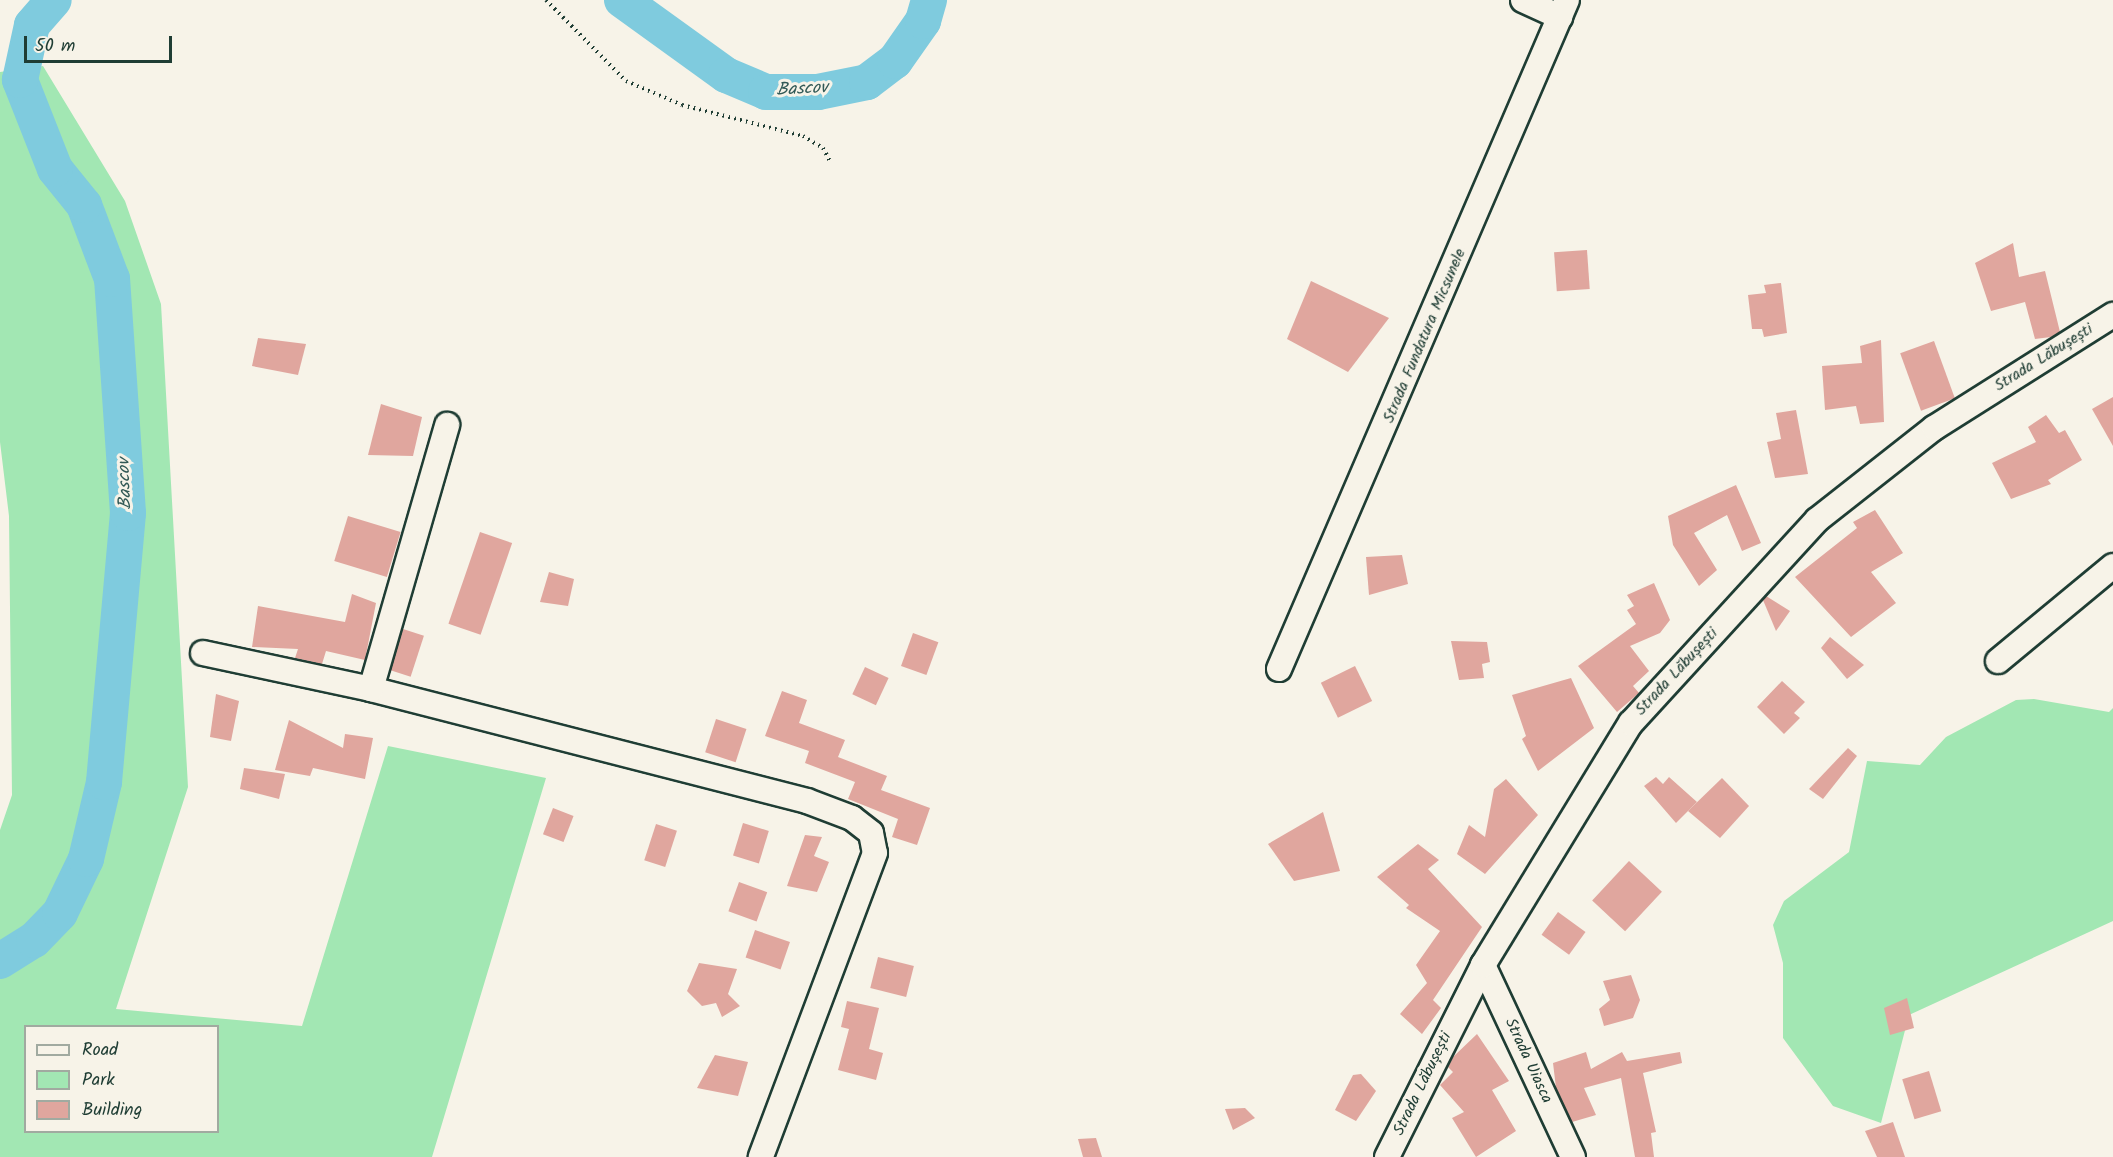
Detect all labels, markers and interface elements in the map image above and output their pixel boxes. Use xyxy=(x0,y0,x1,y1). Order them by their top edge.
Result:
scale bar xyxy=(27,24,176,62)
text: 50 m xyxy=(35,32,75,61)
water label: Bascov xyxy=(776,78,828,102)
street label: Strada Fundatura Micsunele xyxy=(1380,246,1470,426)
street label: Strada Lăbușești xyxy=(1991,320,2097,396)
water label: Bascov xyxy=(114,458,138,510)
street label: Strada Lăbușești xyxy=(1632,624,1722,720)
street label: Strada Uiasca xyxy=(1500,1015,1556,1107)
legend xyxy=(24,1025,219,1133)
street label: Strada Lăbușești xyxy=(1390,1029,1456,1139)
text: Road xyxy=(82,1036,118,1065)
text: Park xyxy=(82,1066,115,1095)
text: Building xyxy=(82,1096,142,1125)

